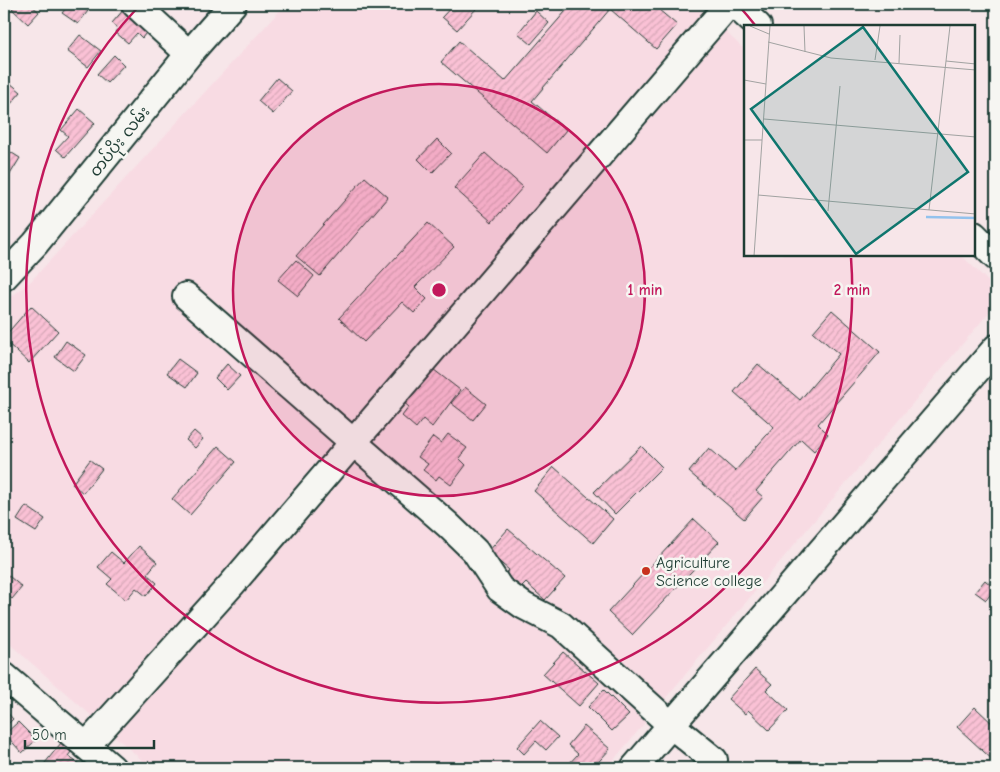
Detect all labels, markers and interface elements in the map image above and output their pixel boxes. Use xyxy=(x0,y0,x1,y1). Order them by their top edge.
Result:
inset map xyxy=(744,25,975,256)
street label: တပ်ပိုး လမ်း xyxy=(84,101,157,183)
centre of rings xyxy=(430,281,448,299)
text: 1 min xyxy=(628,281,662,299)
text: 2 min xyxy=(834,281,870,299)
place label: Agriculture Science college xyxy=(656,554,762,590)
marker: Agriculture Science college xyxy=(640,565,652,577)
scale bar xyxy=(25,717,154,749)
text: 50 m xyxy=(32,726,67,744)

